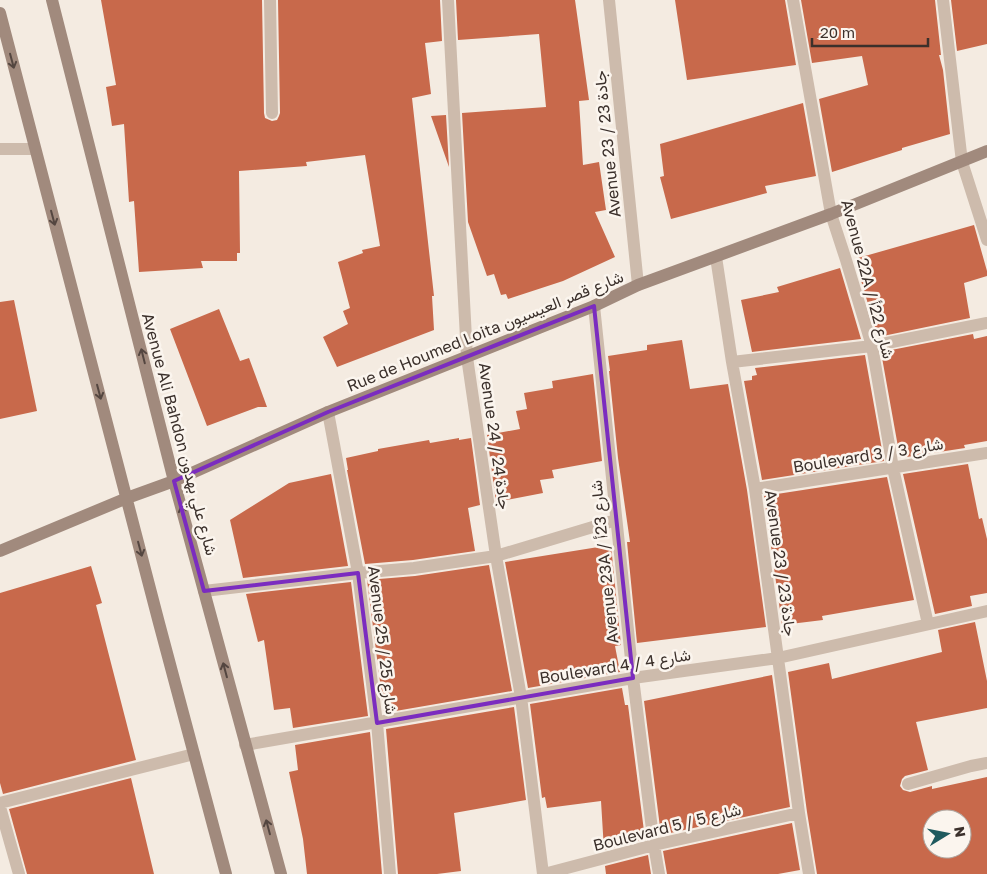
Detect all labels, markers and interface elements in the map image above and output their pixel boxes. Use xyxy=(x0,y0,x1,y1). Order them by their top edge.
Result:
scale bar xyxy=(812,15,928,47)
text: 20 m xyxy=(820,23,855,41)
one-way arrow xyxy=(8,52,17,68)
street label: Avenue 23 / جادة 23 xyxy=(589,69,625,218)
street label: Avenue 22A / شارع 22أ xyxy=(835,197,899,361)
one-way arrow xyxy=(49,209,58,225)
street label: Rue de Houmed Loita شارع قصر العيسيون xyxy=(344,266,627,398)
street label: Avenue Ali Bahdon شارع علي بهدون xyxy=(134,311,222,559)
one-way arrow xyxy=(137,348,147,364)
street label: Avenue 24 / جادة 24 xyxy=(475,361,515,511)
one-way arrow xyxy=(95,383,104,399)
street label: Boulevard 3 / شارع 3 xyxy=(791,433,945,479)
street label: Avenue 23A / شارع 23أ xyxy=(585,479,625,645)
street label: Avenue 23 / جادة 23 xyxy=(761,489,801,638)
one-way arrow xyxy=(178,506,187,522)
one-way arrow xyxy=(136,541,145,557)
street label: Avenue 25 / شارع 25 xyxy=(362,565,402,716)
street label: Boulevard 4 / شارع 4 xyxy=(538,644,692,690)
one-way arrow xyxy=(220,663,230,679)
street label: Boulevard 5 / شارع 5 xyxy=(591,799,744,857)
north arrow xyxy=(922,809,972,859)
one-way arrow xyxy=(263,819,272,835)
text: N xyxy=(951,825,970,838)

